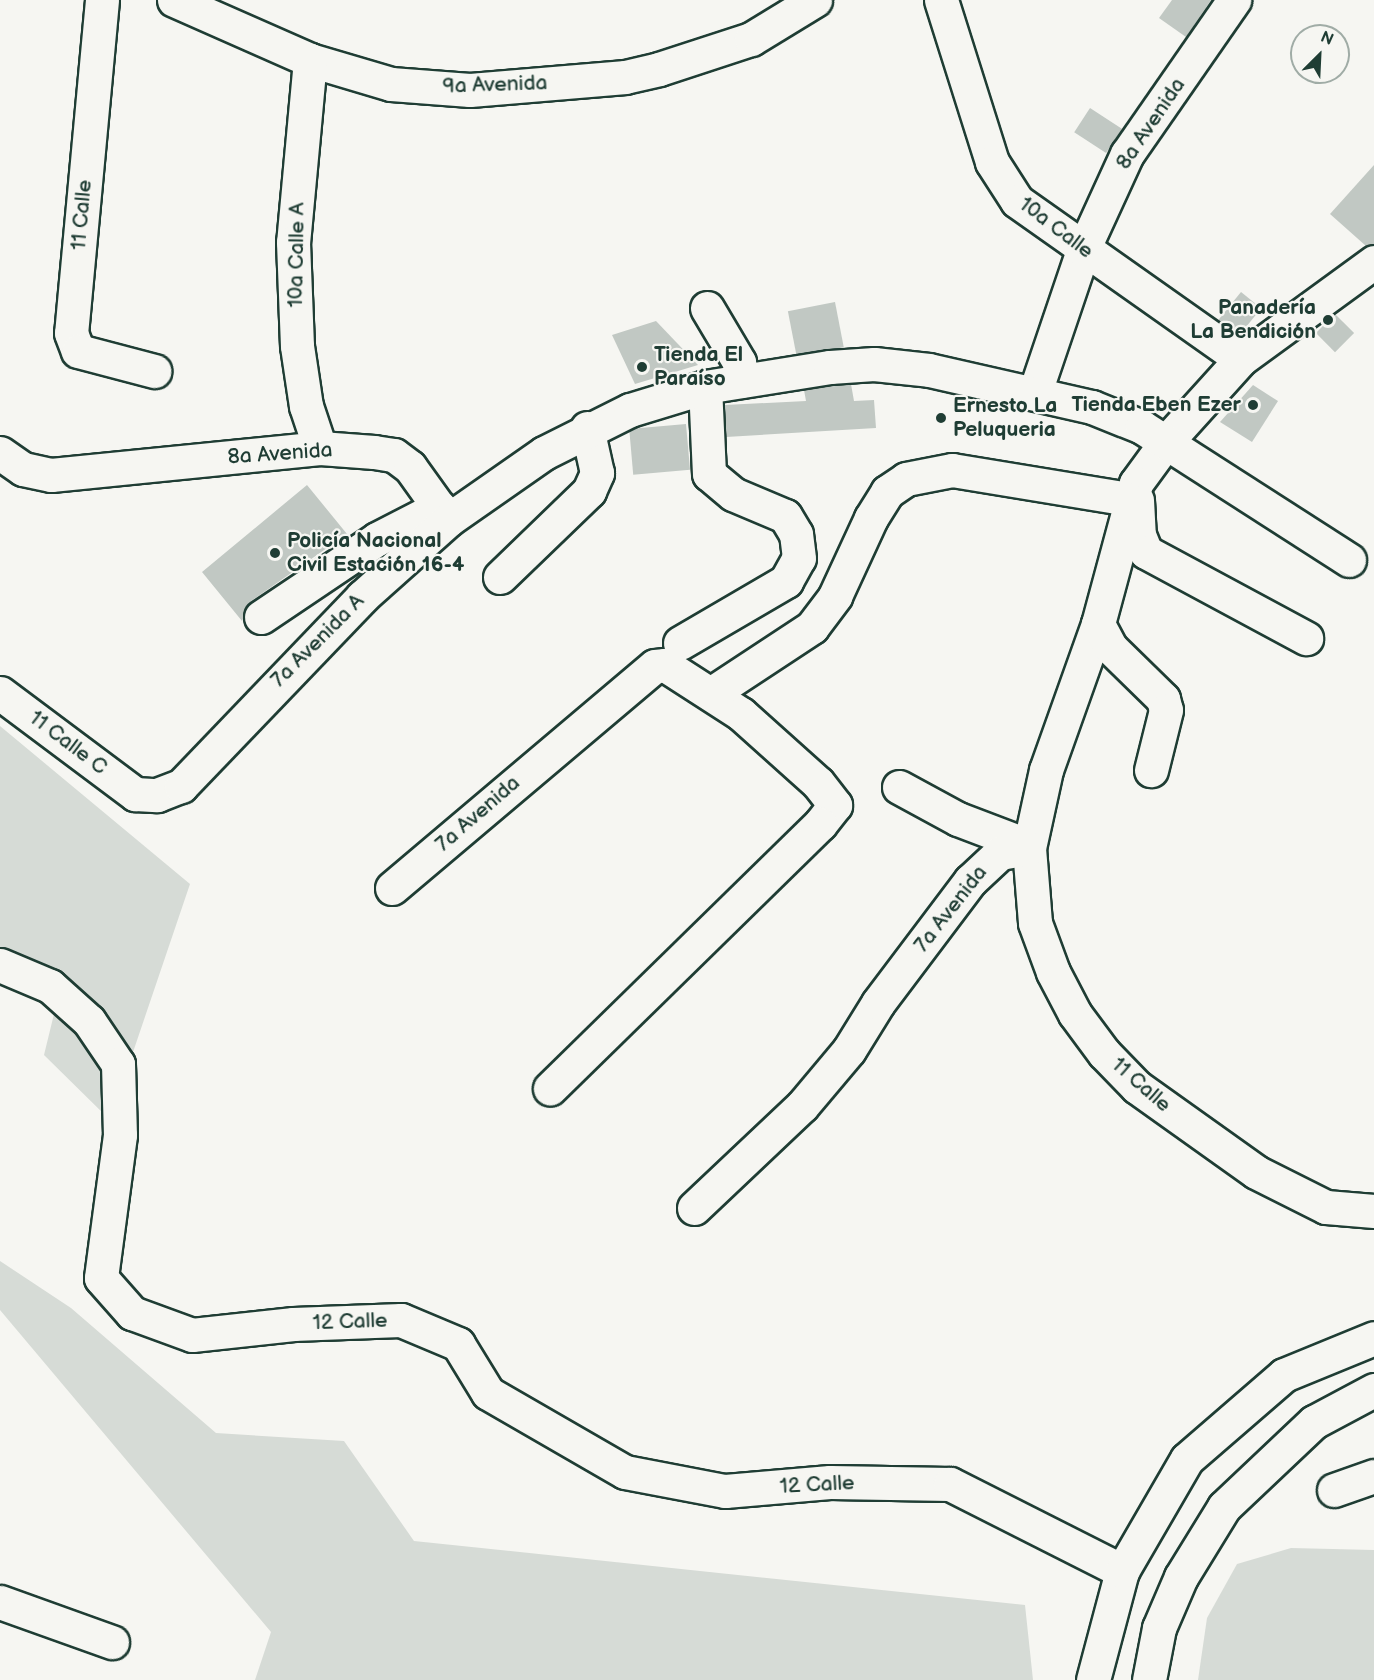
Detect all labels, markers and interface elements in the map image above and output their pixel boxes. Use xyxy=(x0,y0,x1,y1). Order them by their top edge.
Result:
north arrow xyxy=(1290,24,1350,84)
text: N xyxy=(1317,28,1336,50)
street label: 9a Avenida xyxy=(442,71,548,99)
street label: 8a Avenida xyxy=(1111,73,1191,175)
street label: 11 Calle xyxy=(66,179,98,251)
street label: 10a Calle xyxy=(1014,192,1098,264)
street label: 10a Calle A xyxy=(283,202,311,308)
place label: Panadería La Bendición xyxy=(1190,295,1316,345)
marker: Panadería La Bendición xyxy=(1321,313,1335,327)
place label: Tienda El Paraíso xyxy=(654,342,743,392)
marker: Tienda El Paraíso xyxy=(635,360,649,374)
place label: Tienda Eben Ezer xyxy=(1071,392,1241,418)
place label: Ernesto La Peluqueria xyxy=(953,393,1057,443)
marker: Tienda Eben Ezer xyxy=(1246,398,1260,412)
marker: Ernesto La Peluqueria xyxy=(934,411,948,425)
street label: 8a Avenida xyxy=(227,438,333,470)
place label: Policía Nacional Civil Estación 16-4 xyxy=(287,528,464,578)
marker: Policía Nacional Civil Estación 16-4 xyxy=(268,546,282,560)
street label: 7a Avenida A xyxy=(266,589,370,693)
street label: 11 Calle C xyxy=(24,706,112,780)
street label: 7a Avenida xyxy=(431,771,525,857)
street label: 7a Avenida xyxy=(909,861,993,957)
street label: 11 Calle xyxy=(1106,1052,1176,1118)
street label: 12 Calle xyxy=(312,1308,388,1336)
street label: 12 Calle xyxy=(779,1470,855,1500)

